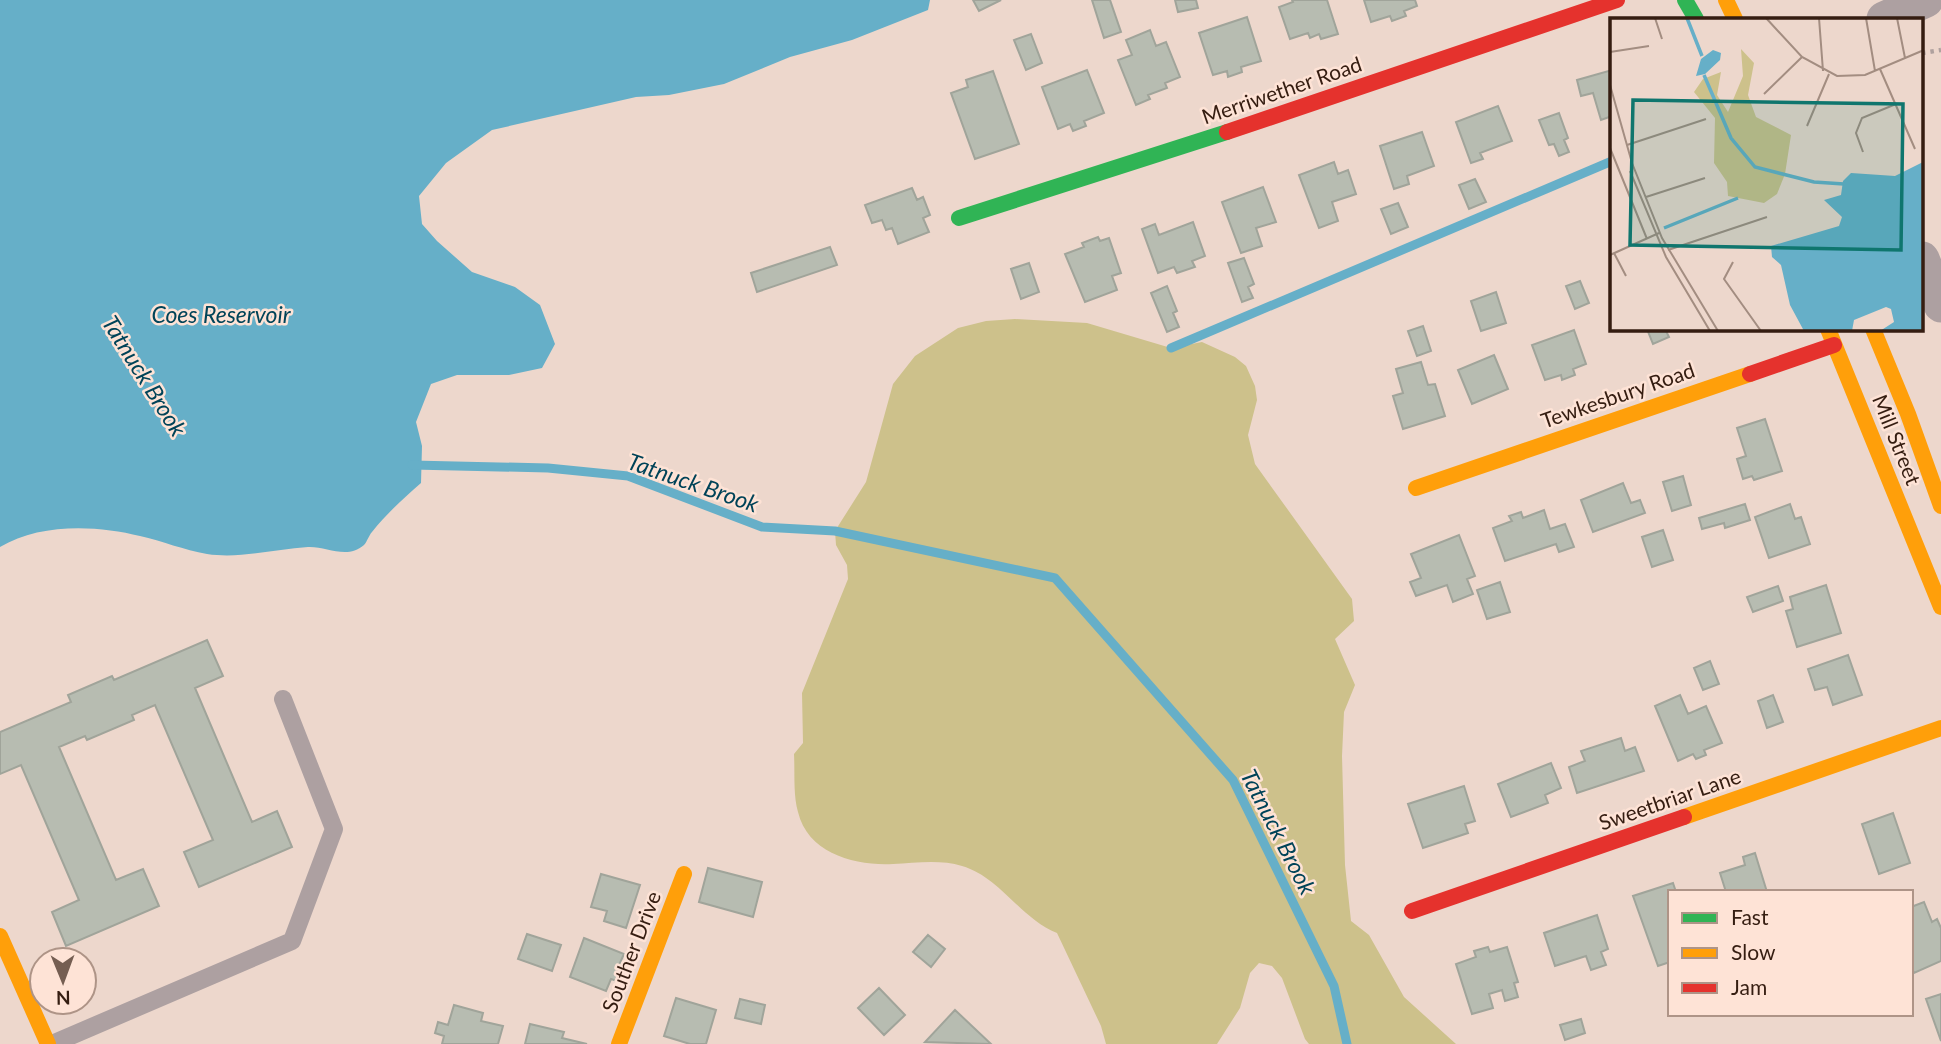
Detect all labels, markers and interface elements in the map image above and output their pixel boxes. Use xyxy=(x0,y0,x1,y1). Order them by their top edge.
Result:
inset map xyxy=(1610,18,1924,331)
street label: Merriwether Road xyxy=(1198,51,1365,129)
water label: Coes Reservoir xyxy=(151,300,292,328)
water label: Tatnuck Brook xyxy=(97,310,194,442)
street label: Tewkesbury Road xyxy=(1537,357,1698,433)
street label: Mill Street xyxy=(1868,391,1927,489)
water label: Tatnuck Brook xyxy=(624,447,764,518)
street label: Sweetbriar Lane xyxy=(1595,763,1744,835)
water label: Tatnuck Brook xyxy=(1235,764,1323,900)
street label: Souther Drive xyxy=(596,887,665,1016)
legend xyxy=(1668,890,1913,1016)
text: Fast xyxy=(1731,904,1769,929)
text: Slow xyxy=(1731,939,1776,964)
north arrow xyxy=(28,946,98,1016)
text: Jam xyxy=(1731,974,1767,999)
text: N xyxy=(56,987,71,1010)

